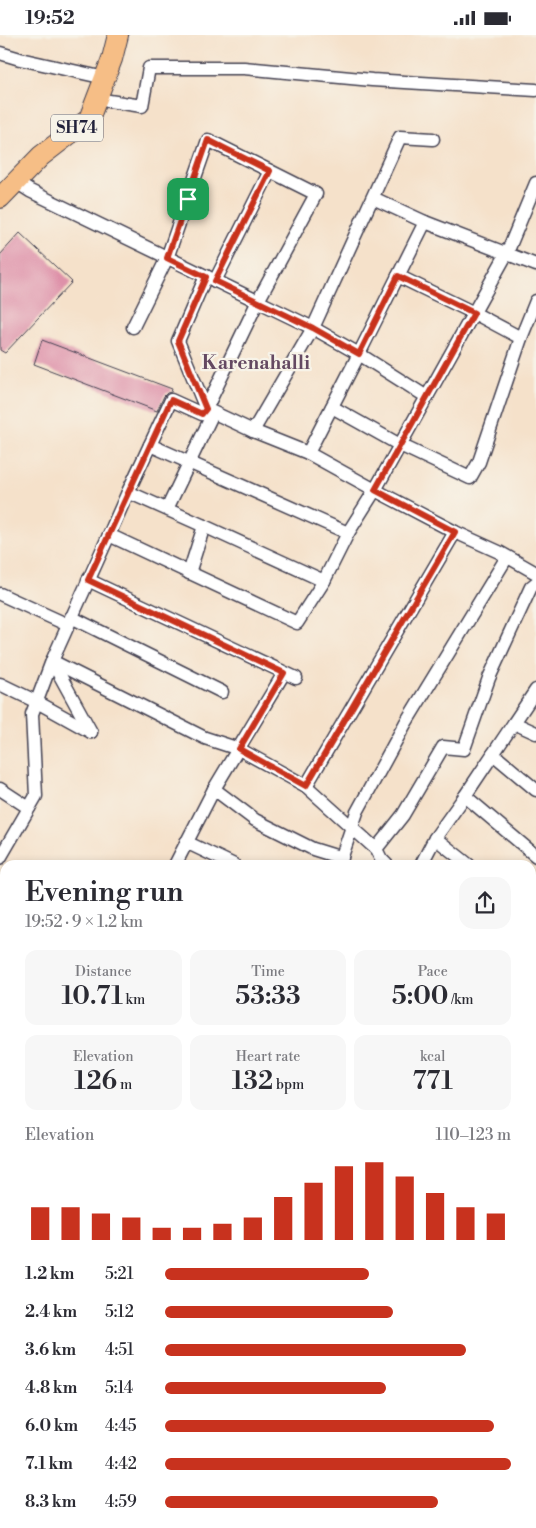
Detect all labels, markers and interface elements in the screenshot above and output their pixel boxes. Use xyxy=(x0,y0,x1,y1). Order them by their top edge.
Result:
text: 19:52 xyxy=(25,6,75,30)
road number: SH74 xyxy=(51,115,103,141)
pin xyxy=(167,178,209,220)
icon: arrive xyxy=(174,185,202,213)
district label: Karenahalli xyxy=(202,351,310,375)
text: Evening run xyxy=(25,875,184,910)
button: share xyxy=(459,877,511,929)
text: 19:52 · 9 × 1.2 km xyxy=(25,912,143,932)
text: Distance xyxy=(75,963,132,981)
text: Time xyxy=(251,963,285,981)
text: Pace xyxy=(418,963,448,981)
text: 10.71 xyxy=(61,981,123,1012)
text: 53:33 xyxy=(235,981,301,1012)
text: 5:00 xyxy=(392,981,448,1012)
text: km xyxy=(123,991,145,1009)
text: /km xyxy=(448,991,474,1009)
text: Elevation xyxy=(73,1048,134,1066)
text: Heart rate xyxy=(236,1048,300,1066)
text: kcal xyxy=(420,1048,445,1066)
text: 126 xyxy=(74,1066,117,1097)
text: 132 xyxy=(232,1066,273,1097)
text: 771 xyxy=(413,1066,453,1097)
text: m xyxy=(117,1076,132,1094)
text: bpm xyxy=(273,1076,304,1094)
text: Elevation xyxy=(25,1125,94,1145)
text: 110–123 m xyxy=(436,1125,511,1145)
text: 1.2 km xyxy=(25,1264,74,1284)
text: 5:21 xyxy=(105,1264,134,1284)
text: 2.4 km xyxy=(25,1302,77,1322)
text: 5:12 xyxy=(105,1302,134,1322)
text: 3.6 km xyxy=(25,1340,76,1360)
text: 4:51 xyxy=(105,1340,134,1360)
text: 4.8 km xyxy=(25,1378,77,1398)
text: 5:14 xyxy=(105,1378,133,1398)
text: 6.0 km xyxy=(25,1416,78,1436)
text: 4:45 xyxy=(105,1416,136,1436)
text: 7.1 km xyxy=(25,1454,73,1474)
text: 4:42 xyxy=(105,1454,137,1474)
text: 8.3 km xyxy=(25,1492,76,1512)
text: 4:59 xyxy=(105,1492,137,1512)

